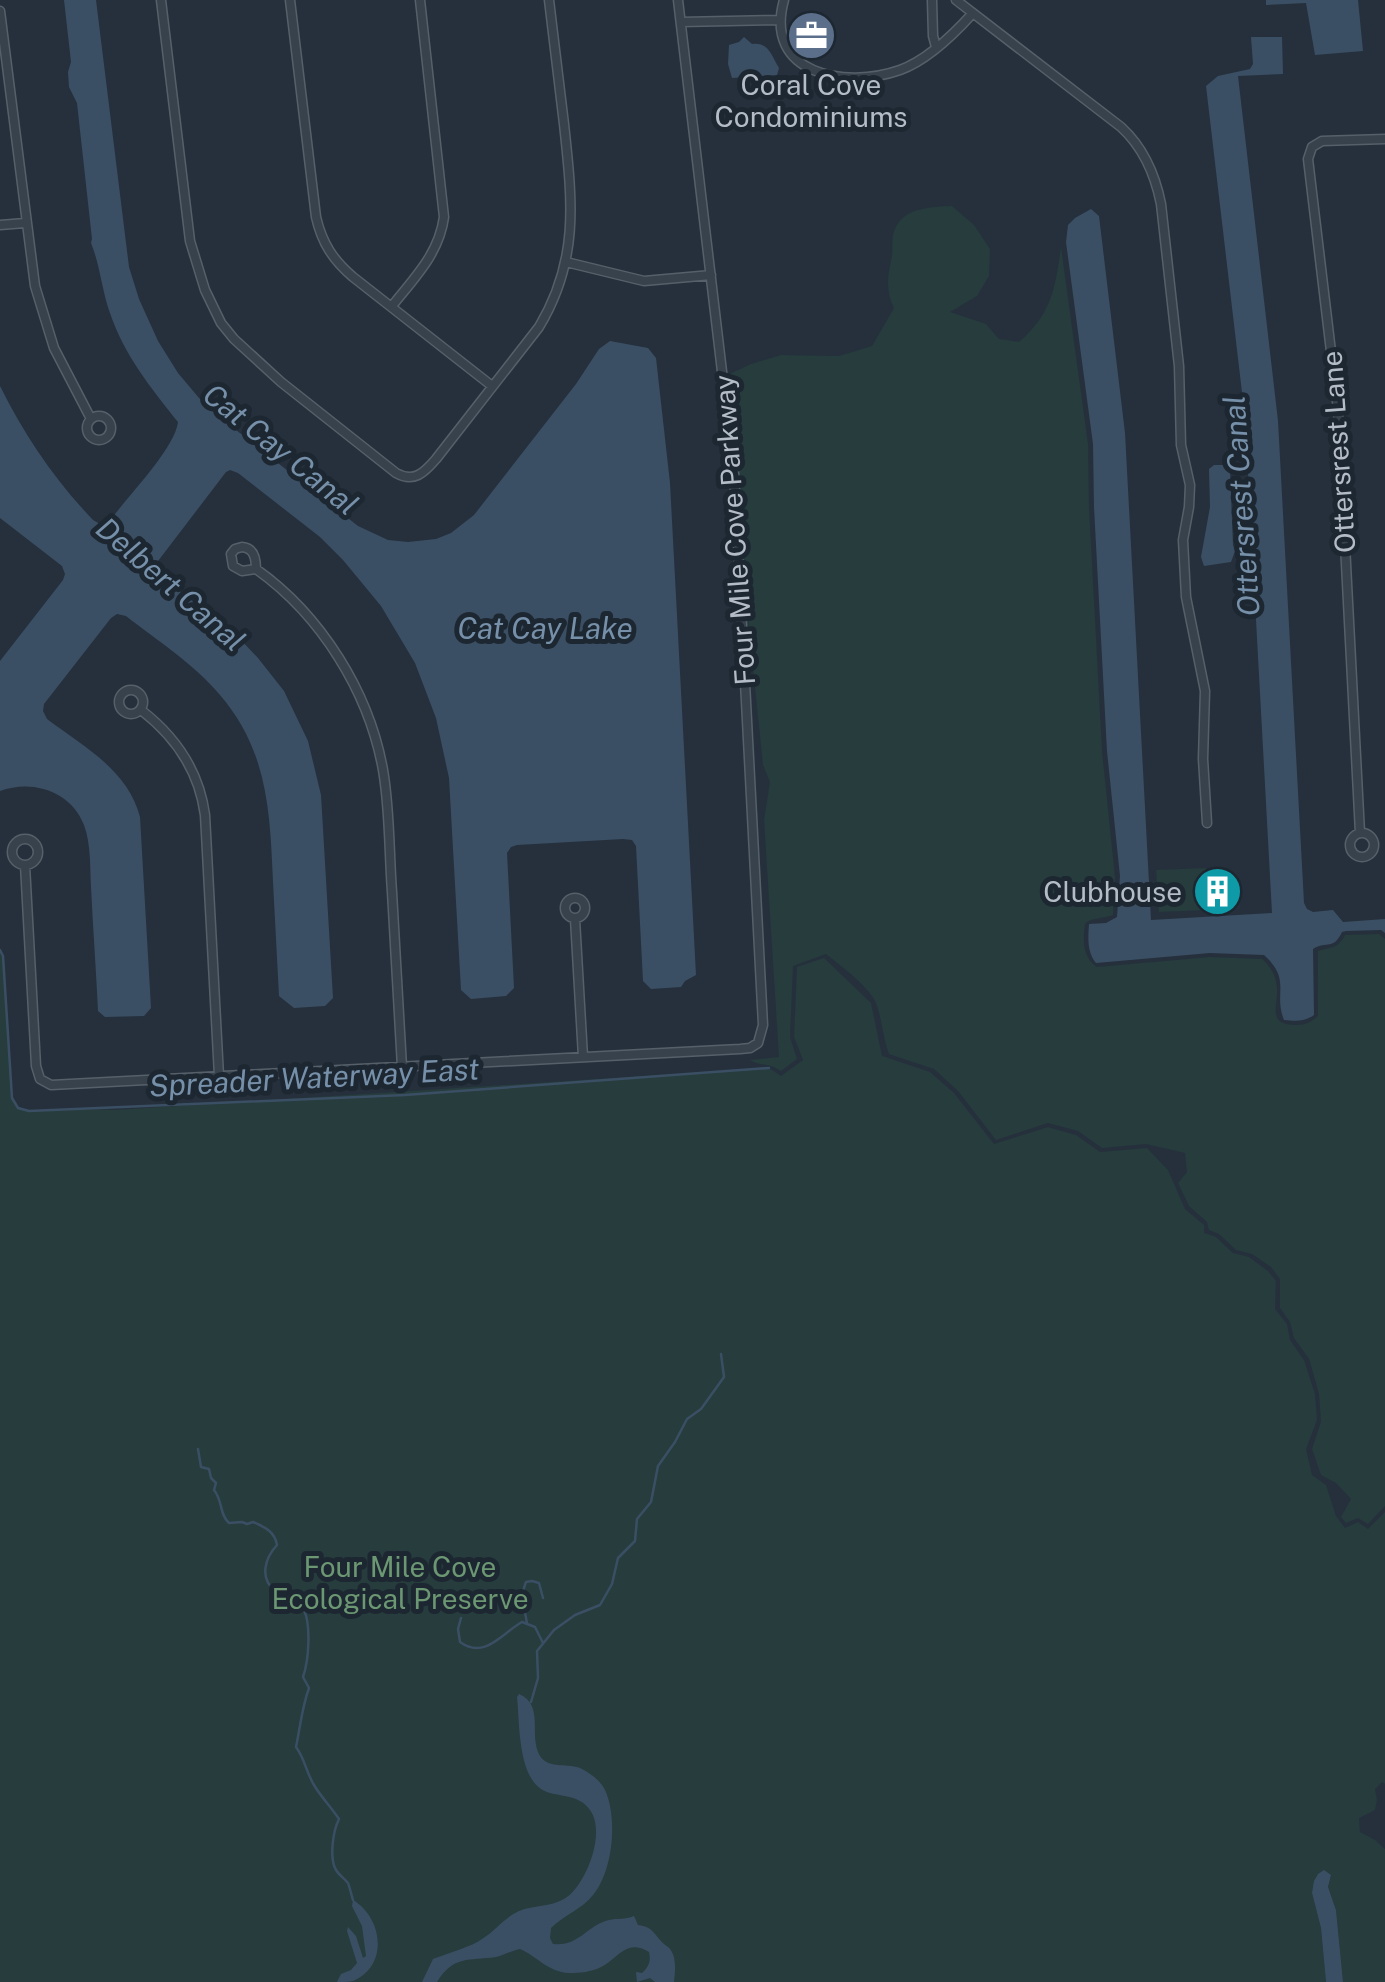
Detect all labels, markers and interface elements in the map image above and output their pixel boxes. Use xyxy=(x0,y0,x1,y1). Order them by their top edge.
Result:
office icon: Coral Cove Condominiums xyxy=(785,10,837,62)
place label: Coral Cove Condominiums xyxy=(715,68,907,133)
street label: Ottersrest Lane xyxy=(1314,350,1362,554)
street label: Four Mile Cove Parkway xyxy=(707,374,761,686)
water label: Cat Cay Canal xyxy=(196,376,366,522)
water label: Ottersrest Canal xyxy=(1215,394,1267,618)
water label: Delbert Canal xyxy=(89,510,253,658)
water label: Cat Cay Lake xyxy=(457,610,633,646)
building icon: Clubhouse xyxy=(1191,865,1243,917)
place label: Clubhouse xyxy=(1043,875,1182,908)
water label: Spreader Waterway East xyxy=(148,1050,480,1104)
park label: Four Mile Cove Ecological Preserve xyxy=(271,1550,529,1615)

